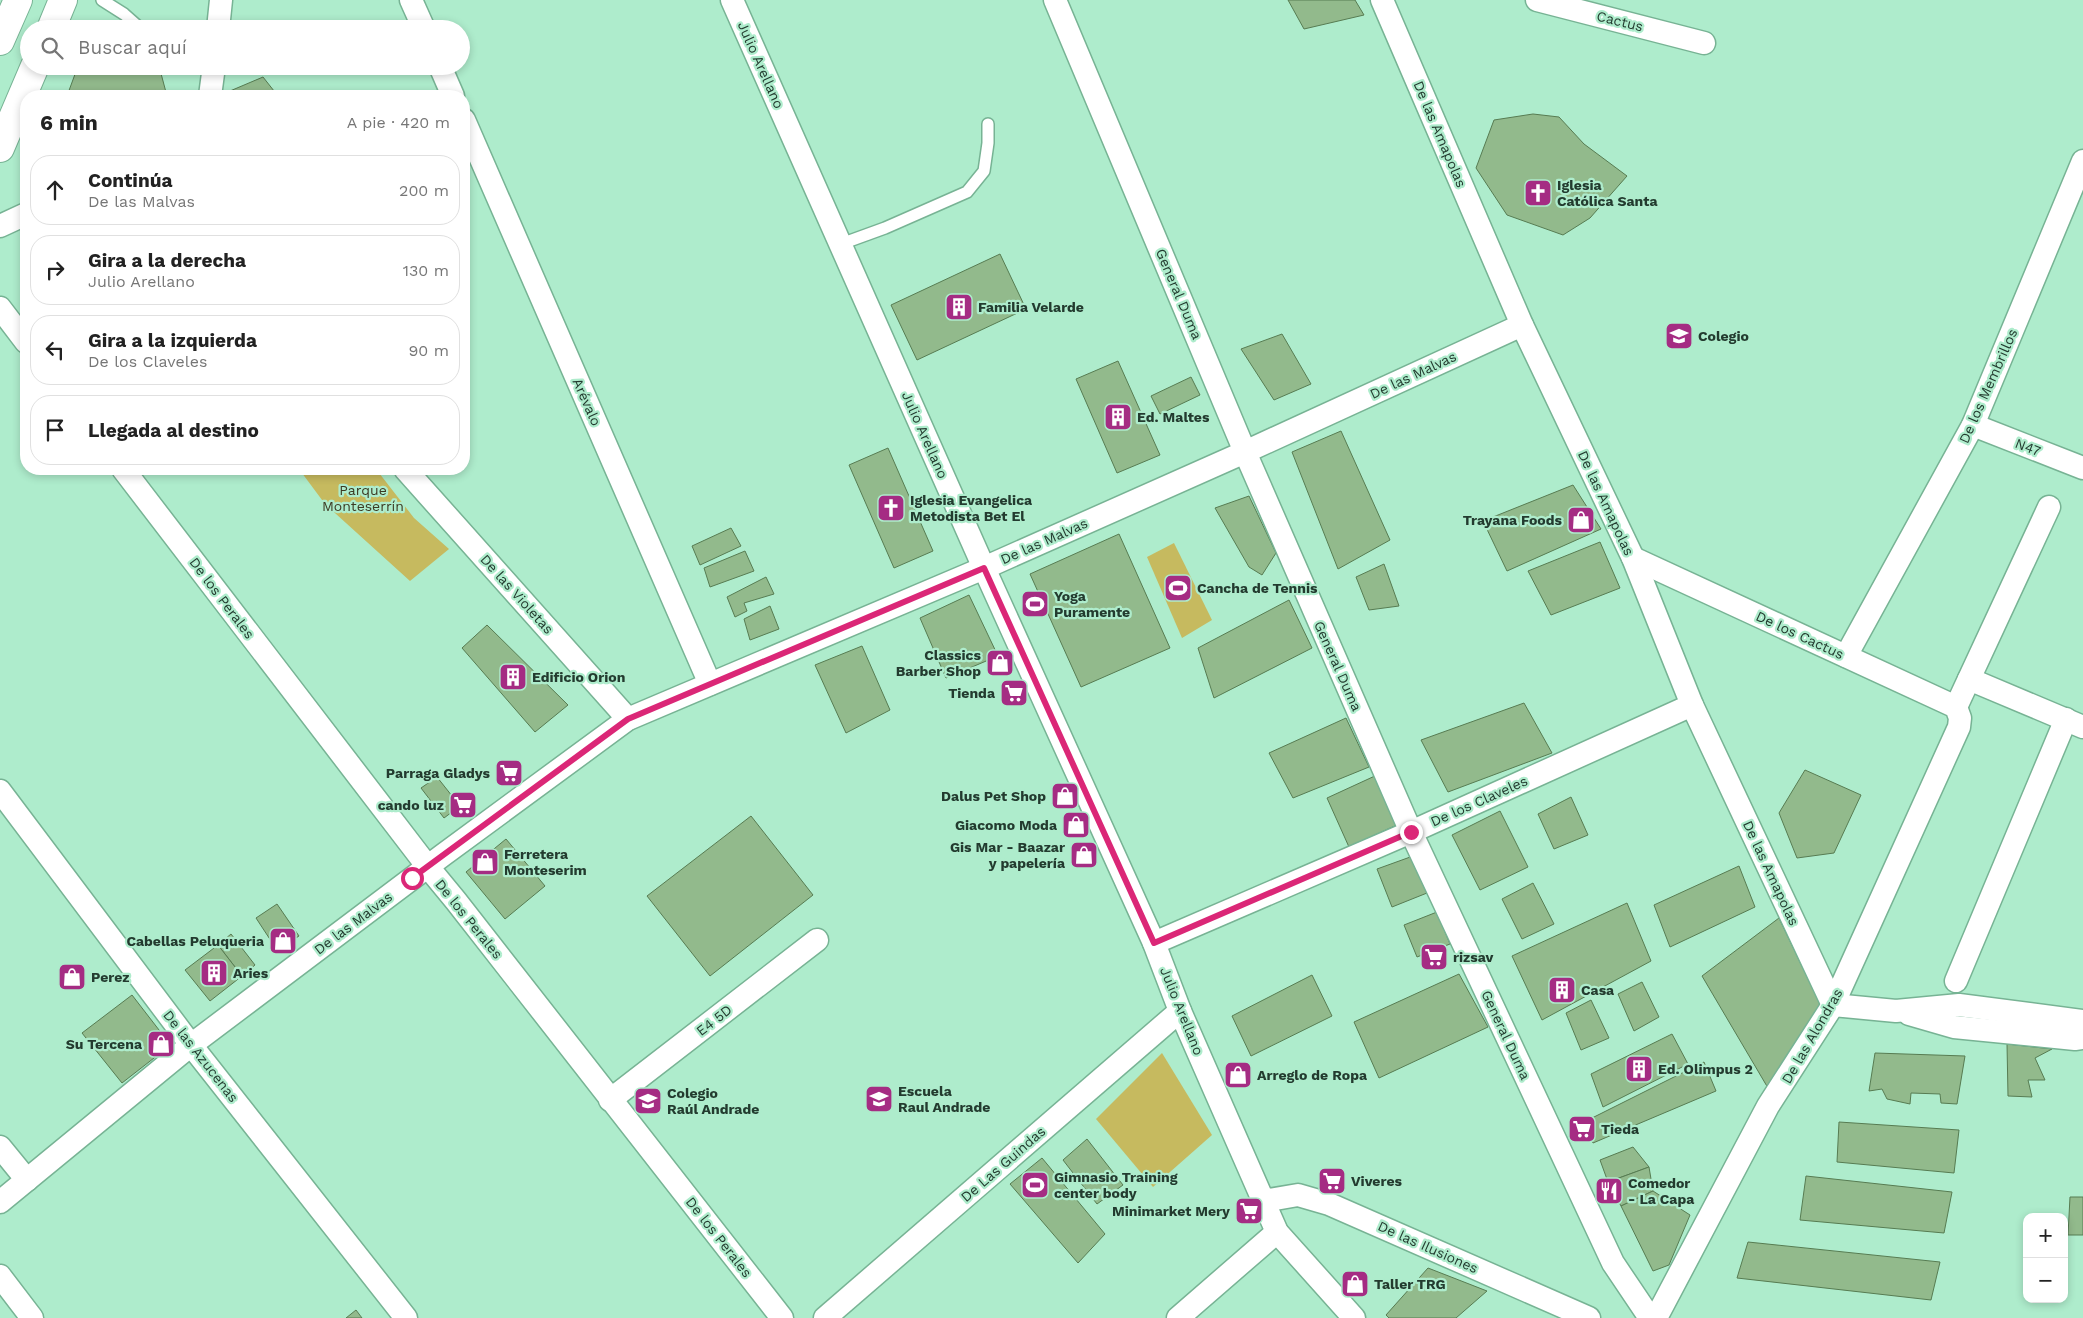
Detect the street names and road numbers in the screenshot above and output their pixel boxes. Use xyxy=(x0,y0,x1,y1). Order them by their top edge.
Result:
street label: Cactus xyxy=(1595,8,1645,34)
street label: Julio Arellano xyxy=(735,19,787,111)
street label: De las Amapolas xyxy=(1410,78,1470,190)
street label: General Duma xyxy=(1153,246,1205,342)
street label: De los Membrillos xyxy=(1956,326,2020,446)
street label: De las Malvas xyxy=(1367,348,1459,402)
street label: Arévalo xyxy=(569,376,605,428)
street label: Julio Arellano xyxy=(899,389,951,481)
street label: N47 xyxy=(2013,435,2043,459)
street label: De las Amapolas xyxy=(1575,448,1637,558)
street label: De las Malvas xyxy=(998,515,1090,567)
street label: De las Violetas xyxy=(477,551,557,637)
street label: De los Perales xyxy=(186,554,258,642)
street label: De los Cactus xyxy=(1754,608,1846,662)
street label: General Duma xyxy=(1311,618,1365,714)
street label: De los Claveles xyxy=(1428,772,1530,830)
street label: De las Amapolas xyxy=(1740,818,1802,928)
street label: De los Perales xyxy=(432,876,506,962)
street label: De las Malvas xyxy=(311,888,395,958)
street label: Julio Arellano xyxy=(1157,965,1207,1057)
street label: De las Alondras xyxy=(1778,986,1846,1086)
street label: General Duma xyxy=(1478,988,1534,1082)
street label: E4 5D xyxy=(693,1001,735,1039)
street label: De las Azucenas xyxy=(160,1007,242,1105)
street label: De Las Guindas xyxy=(958,1123,1048,1205)
street label: De los Perales xyxy=(683,1194,755,1280)
street label: De las Ilusiones xyxy=(1375,1218,1481,1276)

